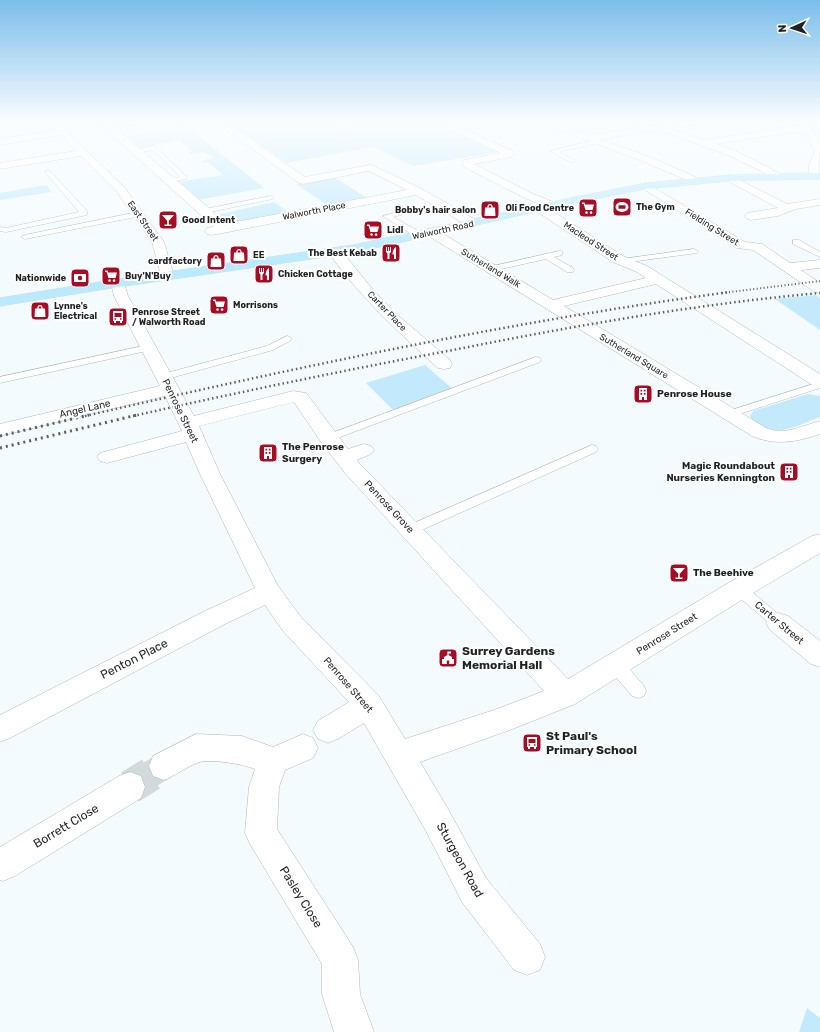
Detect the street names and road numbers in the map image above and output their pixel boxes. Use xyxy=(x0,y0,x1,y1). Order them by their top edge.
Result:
street label: East Street xyxy=(125,199,161,243)
street label: Walworth Place xyxy=(282,200,346,222)
street label: Fielding Street xyxy=(683,207,741,248)
street label: Walworth Road xyxy=(411,219,475,241)
street label: Macleod Street xyxy=(562,220,621,263)
street label: Sutherland Walk xyxy=(460,246,523,290)
street label: Carter Place xyxy=(366,289,408,333)
street label: Sutherland Square xyxy=(598,332,670,380)
street label: Penrose Street xyxy=(159,377,201,445)
street label: Angel Lane xyxy=(58,397,112,421)
street label: Penrose Grove xyxy=(362,478,417,536)
street label: Carter Street xyxy=(752,599,806,647)
street label: Penrose Street xyxy=(634,610,700,658)
street label: Penton Place xyxy=(98,636,170,682)
street label: Penrose Street xyxy=(321,655,375,715)
street label: Borrett Close xyxy=(31,801,101,851)
street label: Sturgeon Road xyxy=(434,820,486,900)
street label: Pasley Close xyxy=(277,864,326,930)

